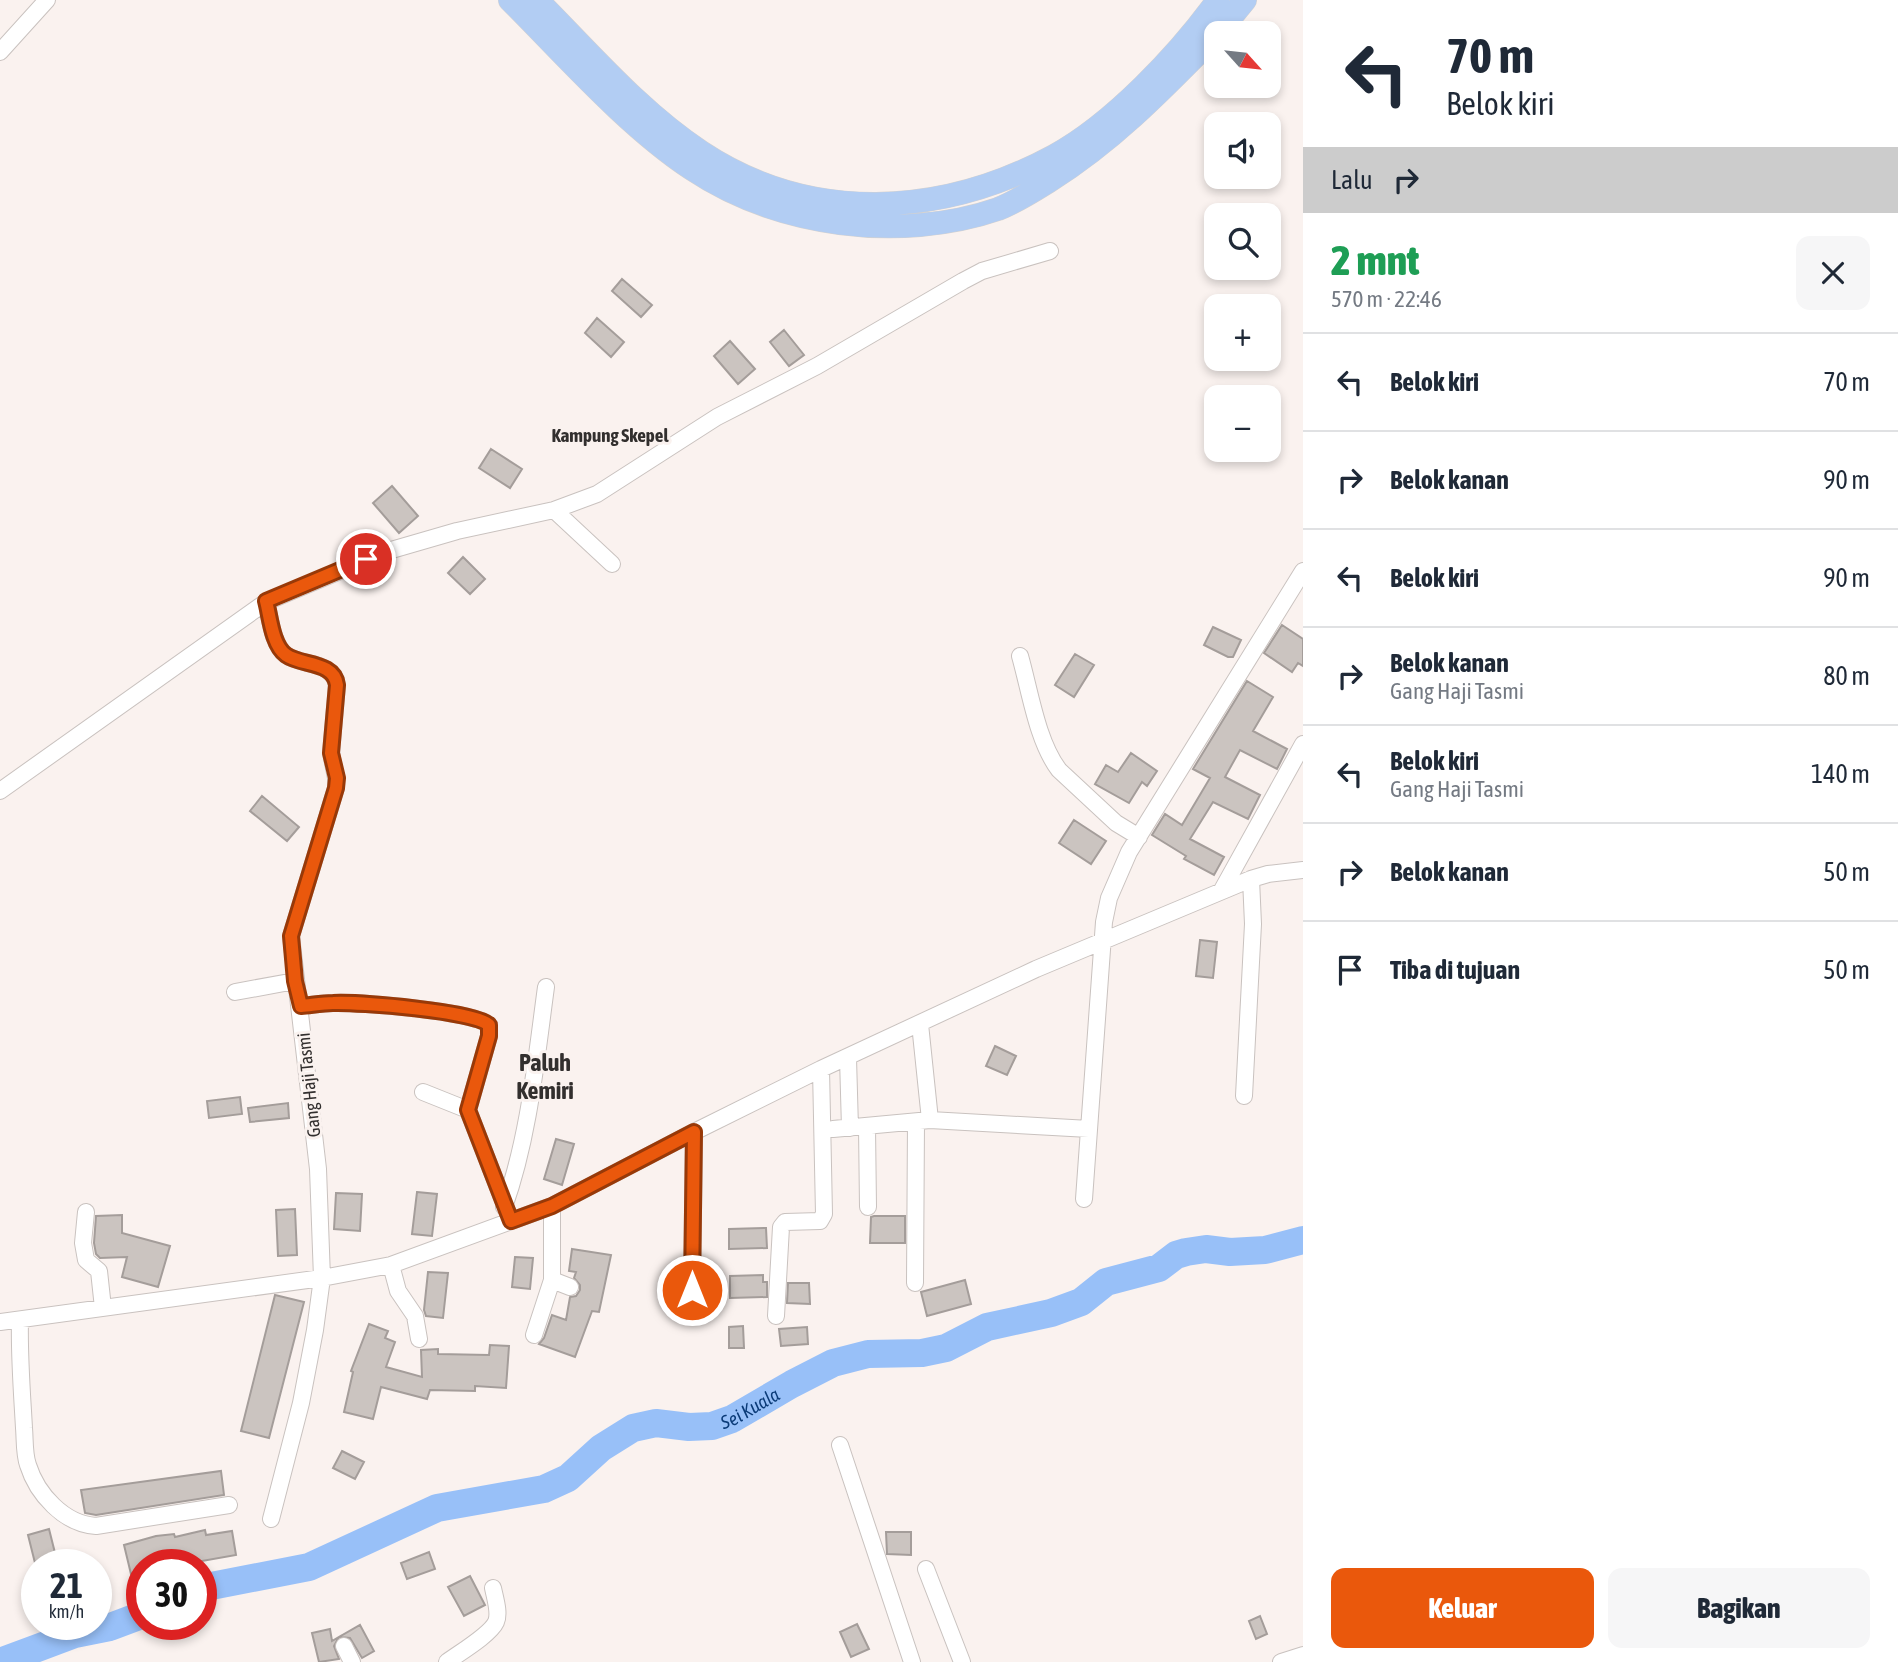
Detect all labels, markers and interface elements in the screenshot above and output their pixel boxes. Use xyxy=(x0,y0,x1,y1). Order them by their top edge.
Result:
north arrow xyxy=(1204,21,1281,98)
map controls xyxy=(1204,21,1281,462)
text: 70 m xyxy=(1446,27,1534,83)
icon: left xyxy=(1331,28,1422,119)
text: Belok kiri xyxy=(1446,85,1555,122)
button: sound xyxy=(1204,112,1281,189)
icon: right xyxy=(1387,161,1425,199)
text: Lalu xyxy=(1331,165,1373,195)
button: search xyxy=(1204,203,1281,280)
text: 2 mnt xyxy=(1331,236,1419,284)
button: close xyxy=(1796,236,1870,310)
text: 570 m · 22:46 xyxy=(1331,286,1442,312)
button: + xyxy=(1204,294,1281,371)
icon: left xyxy=(1331,363,1369,401)
text: Belok kiri xyxy=(1390,367,1479,397)
text: 70 m xyxy=(1823,367,1870,397)
button: − xyxy=(1204,385,1281,462)
district label: Kampung Skepel xyxy=(552,424,669,446)
icon: right xyxy=(1331,461,1369,499)
text: Belok kanan xyxy=(1390,465,1509,495)
text: 90 m xyxy=(1823,465,1870,495)
pin xyxy=(336,529,396,589)
icon: arrive xyxy=(347,540,385,578)
icon: left xyxy=(1331,559,1369,597)
text: Belok kiri xyxy=(1390,563,1479,593)
text: 90 m xyxy=(1823,563,1870,593)
text: Belok kanan xyxy=(1390,648,1509,678)
icon: right xyxy=(1331,657,1369,695)
text: 80 m xyxy=(1823,661,1870,691)
text: Gang Haji Tasmi xyxy=(1390,678,1524,704)
text: Belok kiri xyxy=(1390,746,1479,776)
icon: left xyxy=(1331,755,1369,793)
text: 140 m xyxy=(1811,759,1870,789)
text: Gang Haji Tasmi xyxy=(1390,776,1524,802)
icon: right xyxy=(1331,853,1369,891)
text: Belok kanan xyxy=(1390,857,1509,887)
text: 50 m xyxy=(1823,857,1870,887)
icon: arrive xyxy=(1331,951,1369,989)
text: Tiba di tujuan xyxy=(1390,955,1520,985)
text: 50 m xyxy=(1823,955,1870,985)
street label: Gang Haji Tasmi xyxy=(293,1032,324,1138)
district label: Paluh Kemiri xyxy=(516,1049,574,1104)
position arrow xyxy=(655,1253,729,1327)
water label: Sei Kuala xyxy=(717,1383,783,1434)
speed limit sign: 30 xyxy=(126,1549,217,1640)
text: 21 xyxy=(50,1565,83,1605)
button: Keluar xyxy=(1331,1568,1594,1648)
button: Bagikan xyxy=(1608,1568,1870,1648)
text: km/h xyxy=(49,1601,84,1622)

